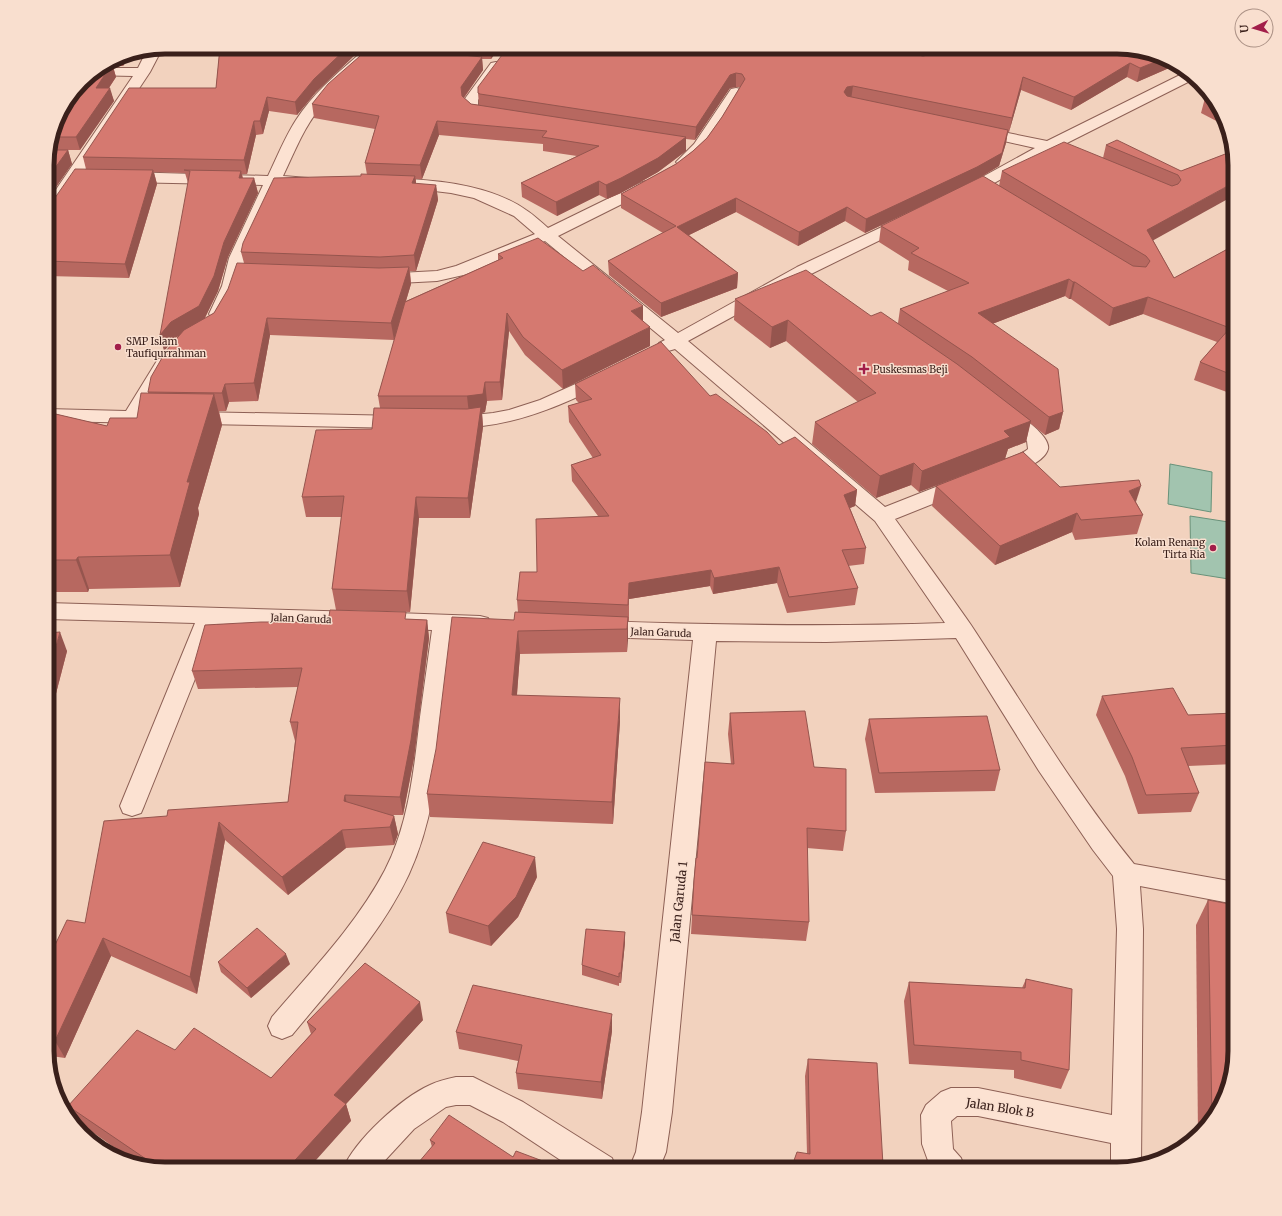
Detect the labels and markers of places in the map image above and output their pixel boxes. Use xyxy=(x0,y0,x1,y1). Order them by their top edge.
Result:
place label: SMP Islam Taufiqurrahman xyxy=(126,335,207,360)
marker: SMP Islam Taufiqurrahman xyxy=(113,342,123,352)
marker: Puskesmas Beji xyxy=(858,363,870,375)
place label: Puskesmas Beji xyxy=(873,363,948,376)
place label: Kolam Renang Tirta Ria xyxy=(1135,536,1206,561)
marker: Kolam Renang Tirta Ria xyxy=(1208,543,1218,553)

